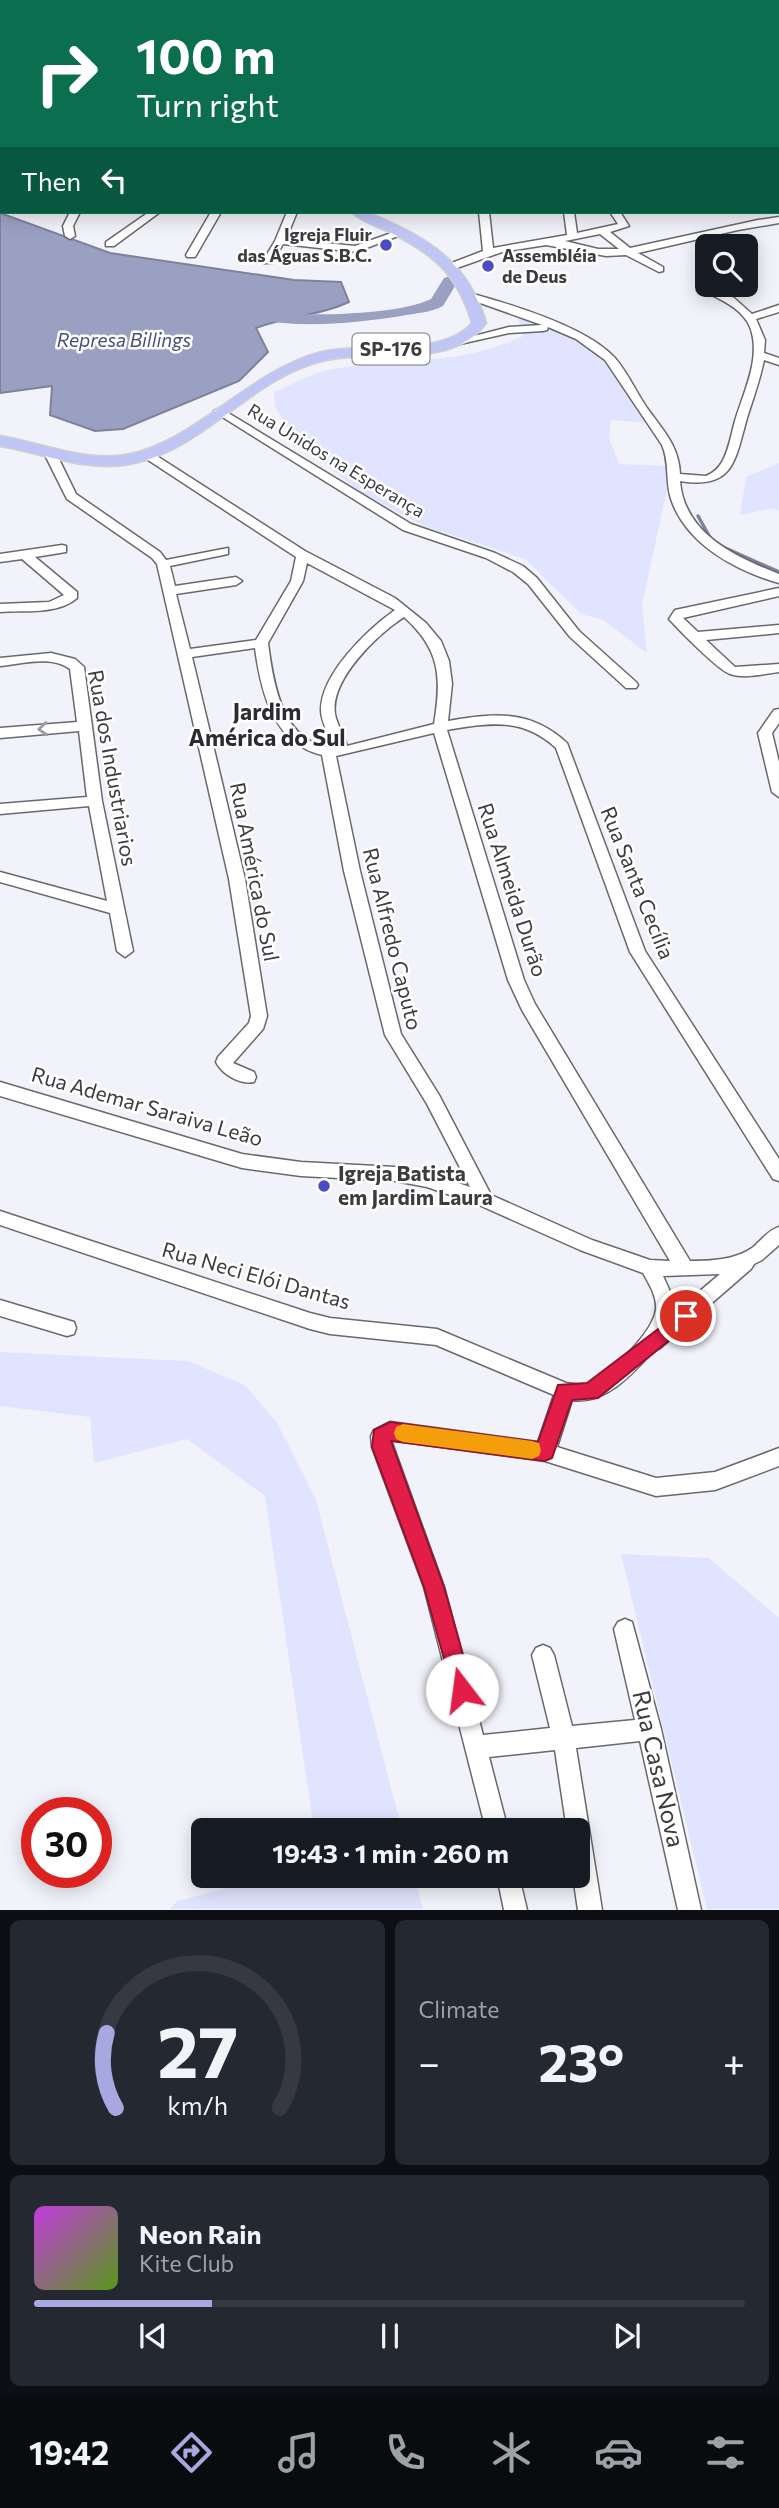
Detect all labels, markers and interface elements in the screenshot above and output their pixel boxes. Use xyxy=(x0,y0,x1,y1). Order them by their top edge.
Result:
text: 100 m xyxy=(136,24,275,84)
icon: right xyxy=(21,28,112,119)
text: Turn right xyxy=(136,84,279,124)
icon: left xyxy=(95,161,133,199)
text: Then xyxy=(21,165,81,196)
place label: Igreja Fluir das Águas S.B.C. xyxy=(237,223,373,266)
map controls xyxy=(695,234,758,297)
button: search xyxy=(695,234,758,297)
marker: Igreja Fluir das Águas S.B.C. xyxy=(378,237,394,253)
place label: Assembléia de Deus xyxy=(502,244,596,287)
marker: Assembléia de Deus xyxy=(480,258,496,274)
water label: Represa Billings xyxy=(57,328,192,351)
road number: SP-176 xyxy=(352,334,430,364)
street label: Rua Unidos na Esperança xyxy=(244,398,429,522)
street label: Rua dos Industriarios xyxy=(84,668,143,868)
district label: Jardim América do Sul xyxy=(188,697,346,751)
one-way arrow xyxy=(37,722,49,737)
street label: Rua América do Sul xyxy=(226,780,285,963)
street label: Rua Almeida Durão xyxy=(474,799,553,980)
street label: Rua Santa Cecília xyxy=(596,802,680,963)
street label: Rua Alfredo Caputo xyxy=(359,845,428,1032)
street label: Rua Ademar Saraiva Leão xyxy=(29,1061,266,1151)
place label: Igreja Batista em Jardim Laura xyxy=(338,1160,493,1209)
marker: Igreja Batista em Jardim Laura xyxy=(316,1178,332,1194)
street label: Rua Neci Elói Dantas xyxy=(159,1236,353,1313)
pin xyxy=(656,1286,716,1346)
icon: arrive xyxy=(667,1297,705,1335)
position arrow xyxy=(425,1653,499,1727)
street label: Rua Casa Nova xyxy=(627,1687,692,1850)
speed limit sign: 30 xyxy=(21,1797,112,1888)
text: 19:43 · 1 min · 260 m xyxy=(272,1837,509,1868)
text: Climate xyxy=(419,1995,500,2023)
text: 27 xyxy=(157,2005,238,2094)
text: 23° xyxy=(538,2029,624,2093)
text: − xyxy=(419,2038,440,2085)
text: + xyxy=(723,2038,745,2085)
text: km/h xyxy=(167,2090,228,2120)
text: Neon Rain xyxy=(139,2218,262,2249)
text: Kite Club xyxy=(139,2249,234,2277)
icon: previous xyxy=(134,2317,172,2355)
icon: pause xyxy=(371,2317,409,2355)
icon: next xyxy=(608,2317,646,2355)
icon: directions xyxy=(167,2428,216,2477)
icon: music xyxy=(274,2428,323,2477)
icon: phone xyxy=(381,2428,430,2477)
icon: climate xyxy=(487,2428,536,2477)
icon: car xyxy=(594,2428,643,2477)
icon: filters xyxy=(701,2428,750,2477)
text: 19:42 xyxy=(29,2432,109,2472)

